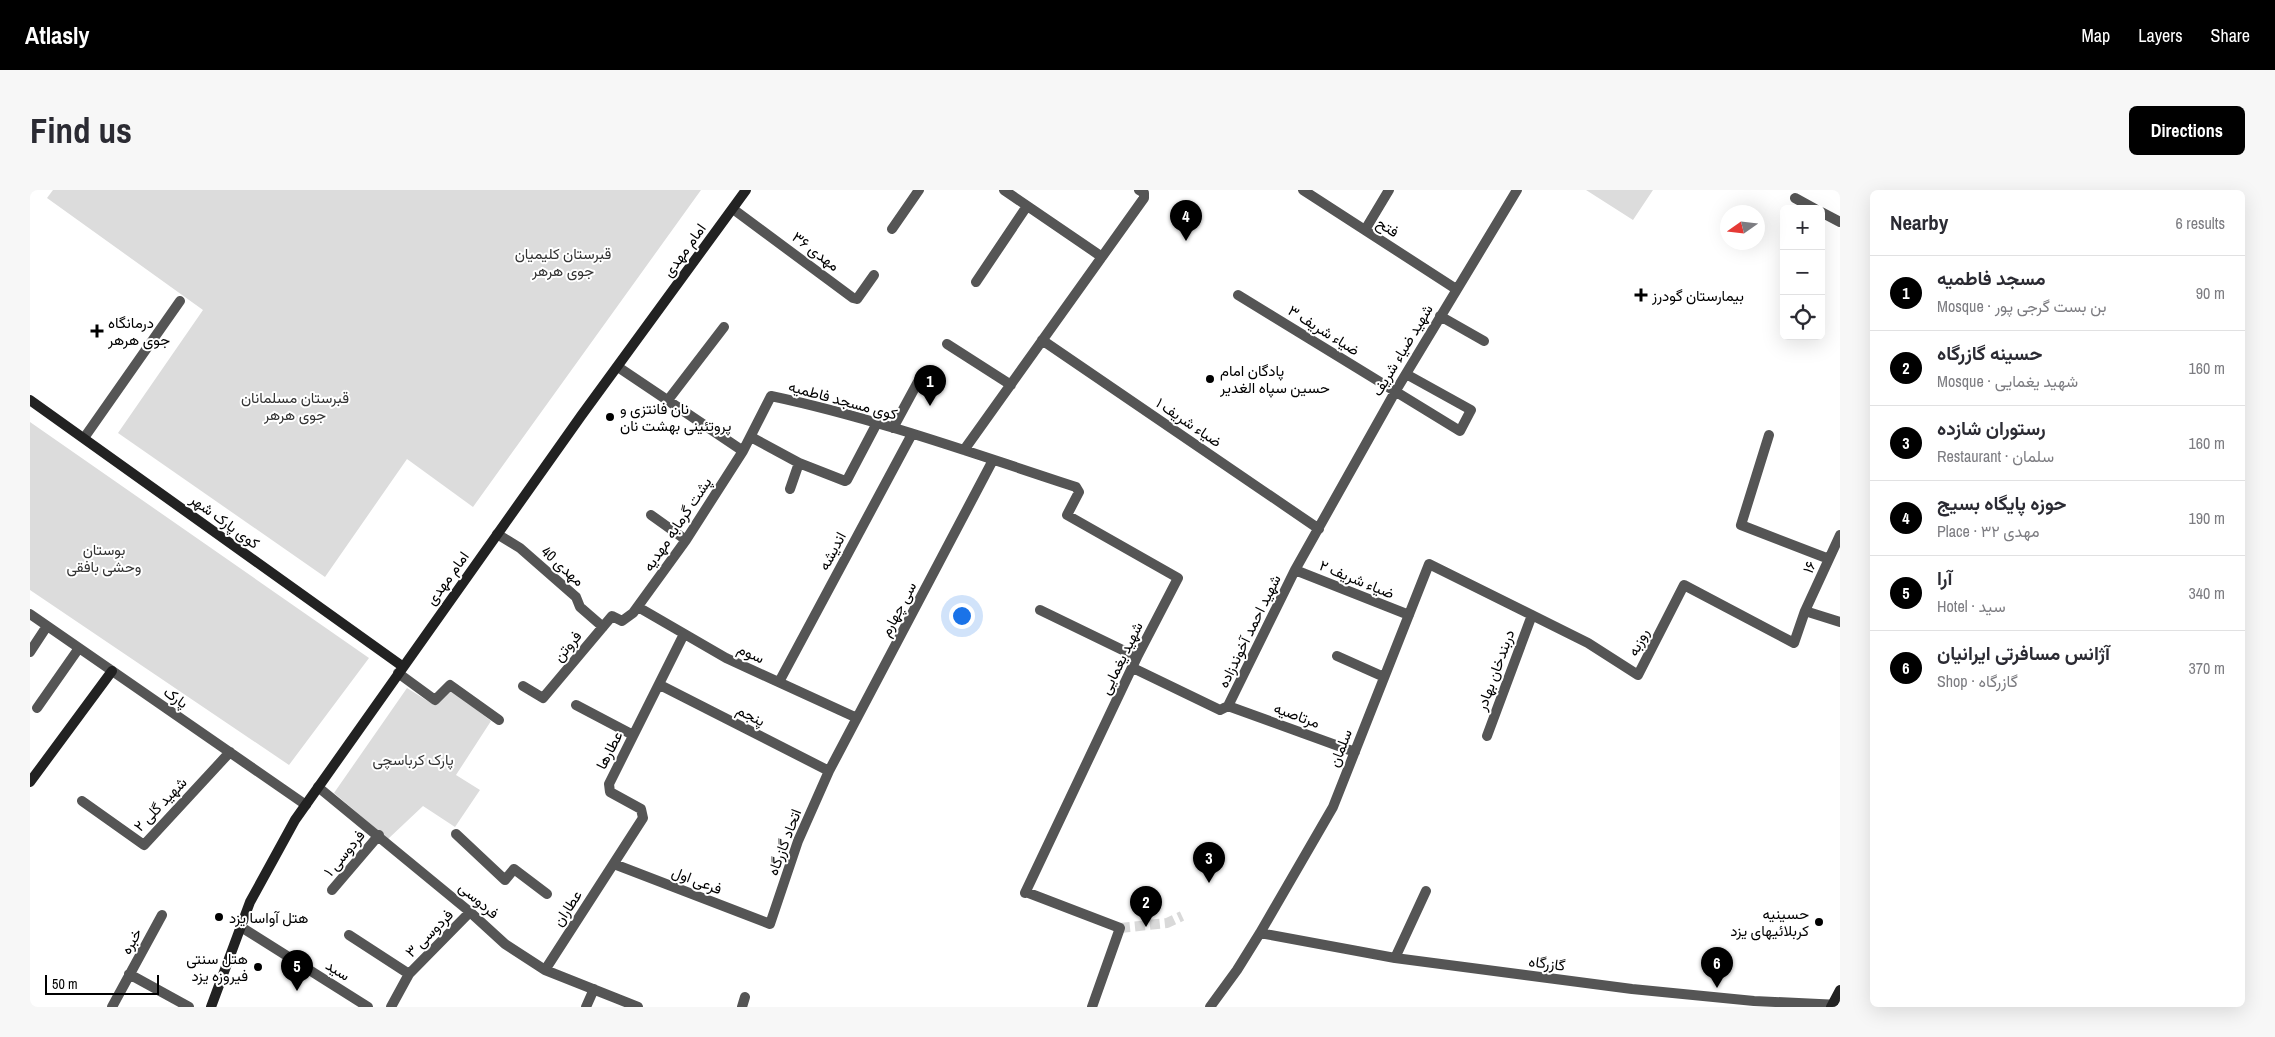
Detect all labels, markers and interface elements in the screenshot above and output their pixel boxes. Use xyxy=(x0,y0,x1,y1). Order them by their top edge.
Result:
text: Atlasly xyxy=(25,19,90,51)
text: Map xyxy=(2082,23,2110,48)
text: Layers xyxy=(2138,23,2183,48)
text: Share xyxy=(2211,23,2250,48)
button: Directions xyxy=(2129,106,2245,155)
text: Find us xyxy=(30,107,132,154)
pin: 4 xyxy=(1170,200,1202,241)
north arrow xyxy=(1720,205,1765,250)
map controls xyxy=(1780,205,1825,340)
button: + xyxy=(1780,205,1825,250)
text: Nearby xyxy=(1890,208,1948,237)
street label: فتح xyxy=(1372,212,1403,243)
text: 6 results xyxy=(2175,212,2225,234)
street label: امام مهدی xyxy=(657,219,711,281)
street label: مهدی ۳۶ xyxy=(788,226,844,276)
park label: قبرستان کلیمیان جوی هرهر xyxy=(515,243,612,281)
button: − xyxy=(1780,250,1825,295)
text: مسجد فاطمیه xyxy=(1937,265,2046,291)
text: 1 xyxy=(1902,282,1910,304)
text: 90 m xyxy=(2196,282,2225,304)
place label: بیمارستان گودرز xyxy=(1651,285,1744,306)
marker: بیمارستان گودرز xyxy=(1634,288,1648,302)
button: locate xyxy=(1780,295,1825,340)
text: Mosque · بن بست گرجی پور xyxy=(1937,295,2107,317)
street label: ضیاء شریف ۳ xyxy=(1284,300,1364,360)
street label: شهید ضیاء شریف xyxy=(1366,300,1438,400)
place label: درمانگاه جوی هرهر xyxy=(107,312,170,350)
marker: درمانگاه جوی هرهر xyxy=(90,324,104,338)
text: حسینه گازرگاه xyxy=(1937,340,2042,366)
text: 2 xyxy=(1902,357,1910,379)
text: 160 m xyxy=(2189,357,2225,379)
place label: پادگان امام حسین سپاه الغدیر xyxy=(1219,360,1330,398)
pin: 1 xyxy=(914,365,946,406)
text: Mosque · شهید یغمایی xyxy=(1937,370,2078,392)
marker: پادگان امام حسین سپاه الغدیر xyxy=(1204,373,1216,385)
street label: کوی مسجد فاطمیه xyxy=(786,375,900,425)
park label: قبرستان مسلمانان جوی هرهر xyxy=(241,387,349,425)
street label: ضیاء شریف ۱ xyxy=(1152,392,1226,452)
place label: نان فانتزی و پروتئینی بهشت نان xyxy=(620,398,731,436)
marker: نان فانتزی و پروتئینی بهشت نان xyxy=(604,411,616,423)
text: رستوران شازده xyxy=(1937,415,2046,441)
text: 3 xyxy=(1902,432,1910,454)
text: 160 m xyxy=(2189,432,2225,454)
text: Restaurant · سلمان xyxy=(1937,445,2054,467)
street label: پشت گرمابه مهدیه xyxy=(638,473,716,575)
street label: کوی پارک شهر xyxy=(185,488,264,554)
text: حوزه پایگاه بسیج xyxy=(1937,490,2066,516)
text: 4 xyxy=(1902,507,1910,529)
text: 190 m xyxy=(2189,507,2225,529)
text: Place · مهدی ۳۲ xyxy=(1937,520,2040,542)
street label: اندیشه xyxy=(813,528,851,574)
park label: بوستان وحشی بافقی xyxy=(67,539,141,577)
street label: مهدی 40 xyxy=(537,541,589,591)
street label: امام مهدی xyxy=(420,547,474,609)
street label: ضیاء شریف ۲ xyxy=(1316,554,1398,604)
street label: ۱۶ xyxy=(1797,557,1821,577)
text: آرا xyxy=(1937,565,1952,591)
street label: شهید احمد آخوندزاده xyxy=(1212,571,1286,691)
street label: سی چهارم xyxy=(875,578,921,640)
text: 5 xyxy=(1902,582,1910,604)
text: 340 m xyxy=(2189,582,2225,604)
text: Hotel · سید xyxy=(1937,595,2006,617)
your location xyxy=(949,603,975,629)
street label: شهید یغمایی xyxy=(1094,618,1148,698)
street label: روزبه xyxy=(1622,625,1654,659)
street label: فروتن xyxy=(548,626,586,666)
street label: دربندخان بهادر xyxy=(1470,626,1519,715)
street label: سوم xyxy=(734,638,768,668)
text: آژانس مسافرتی ایرانیان xyxy=(1937,640,2110,666)
text: 6 xyxy=(1902,657,1910,679)
text: 370 m xyxy=(2189,657,2225,679)
text: Shop · گازرگاه xyxy=(1937,670,2018,692)
street label: پارک xyxy=(160,681,192,713)
street label: مرتاصیه xyxy=(1271,697,1323,733)
street label: پنجم xyxy=(733,699,769,731)
street label: سلمان xyxy=(1323,726,1357,770)
street label: عطارها xyxy=(591,727,628,773)
park label: پارک کرباسچی xyxy=(372,749,454,770)
street label: شهید گلی ۲ xyxy=(129,772,191,836)
street label: اتحاد گازرگاه xyxy=(762,806,806,878)
street label: فردوسی ۱ xyxy=(318,825,370,881)
pin: 3 xyxy=(1193,842,1225,883)
street label: فرعی اول xyxy=(669,861,725,899)
street label: فردوسی xyxy=(454,877,504,923)
street label: عطاران xyxy=(547,886,587,930)
pin: 2 xyxy=(1130,886,1162,927)
place label: حسینیه کربلائیهای یزد xyxy=(1730,903,1809,941)
street label: فردوسی ۳ xyxy=(400,904,458,962)
place label: هتل آواسا یزد xyxy=(229,907,308,928)
marker: هتل آواسا یزد xyxy=(213,911,225,923)
marker: حسینیه کربلائیهای یزد xyxy=(1813,916,1825,928)
street label: خبره xyxy=(115,924,147,958)
pin: 6 xyxy=(1701,947,1733,988)
place label: هتل سنتی فیروزه یزد xyxy=(186,948,248,986)
pin: 5 xyxy=(281,950,313,991)
street label: گازرگاه xyxy=(1527,950,1567,976)
street label: سید xyxy=(322,954,354,986)
marker: هتل سنتی فیروزه یزد xyxy=(252,961,264,973)
scale bar xyxy=(45,972,159,995)
text: 50 m xyxy=(52,975,78,993)

